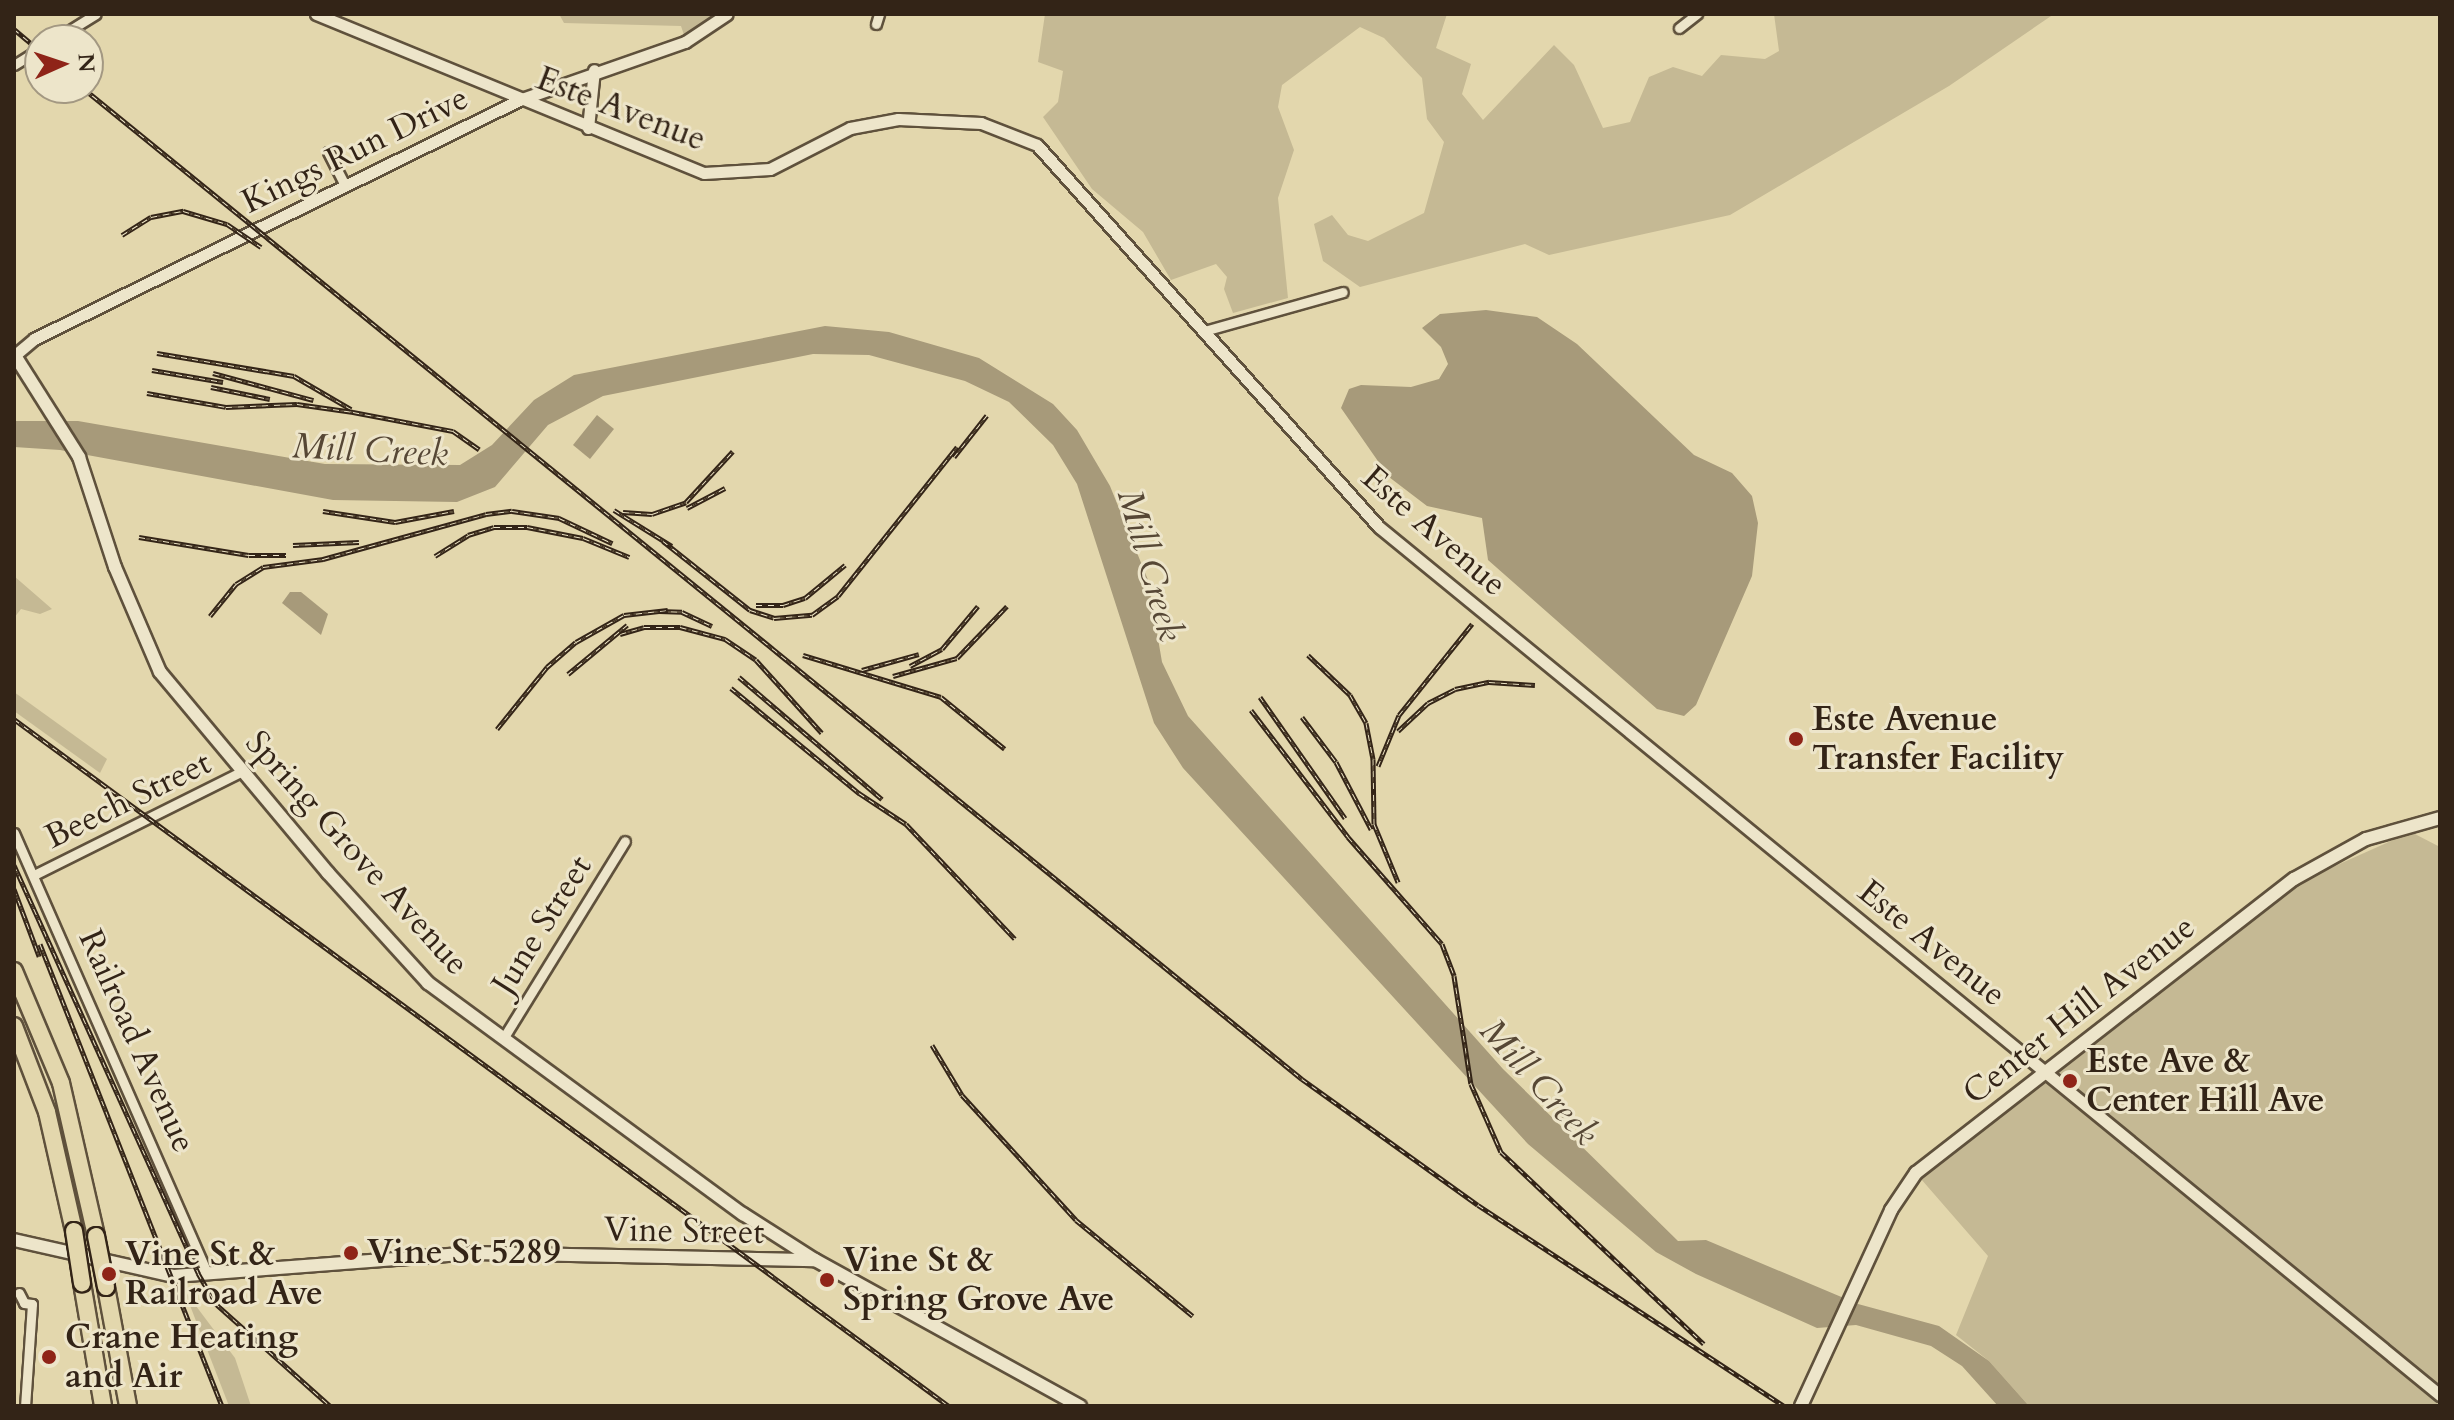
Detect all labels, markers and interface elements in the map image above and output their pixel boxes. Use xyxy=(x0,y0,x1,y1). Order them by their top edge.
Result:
north arrow xyxy=(24,24,104,104)
text: N xyxy=(70,53,101,73)
street label: Este Avenue xyxy=(531,58,711,160)
street label: Kings Run Drive xyxy=(235,78,475,222)
water label: Mill Creek xyxy=(291,424,449,476)
street label: Este Avenue xyxy=(1353,457,1515,605)
water label: Mill Creek xyxy=(1108,484,1192,646)
place label: Este Avenue Transfer Facility xyxy=(1812,699,2064,778)
street label: Spring Grove Avenue xyxy=(237,723,477,983)
marker: Este Avenue Transfer Facility xyxy=(1787,730,1805,748)
street label: Beech Street xyxy=(39,742,217,858)
street label: June Street xyxy=(483,848,601,1002)
street label: Este Avenue xyxy=(1850,871,2014,1015)
street label: Center Hill Avenue xyxy=(1955,907,2203,1113)
street label: Railroad Avenue xyxy=(70,923,204,1159)
water label: Mill Creek xyxy=(1471,1010,1607,1154)
place label: Este Ave & Center Hill Ave xyxy=(2086,1041,2325,1120)
marker: Este Ave & Center Hill Ave xyxy=(2061,1072,2079,1090)
street label: Vine Street xyxy=(604,1209,764,1253)
place label: Vine St 5289 xyxy=(367,1233,561,1273)
place label: Vine St & Railroad Ave xyxy=(125,1234,323,1314)
place label: Vine St & Spring Grove Ave xyxy=(843,1240,1114,1320)
marker: Vine St 5289 xyxy=(342,1244,360,1262)
marker: Vine St & Railroad Ave xyxy=(100,1265,118,1283)
marker: Vine St & Spring Grove Ave xyxy=(818,1271,836,1289)
place label: Crane Heating and Air xyxy=(65,1317,298,1396)
marker: Crane Heating and Air xyxy=(40,1348,58,1366)

